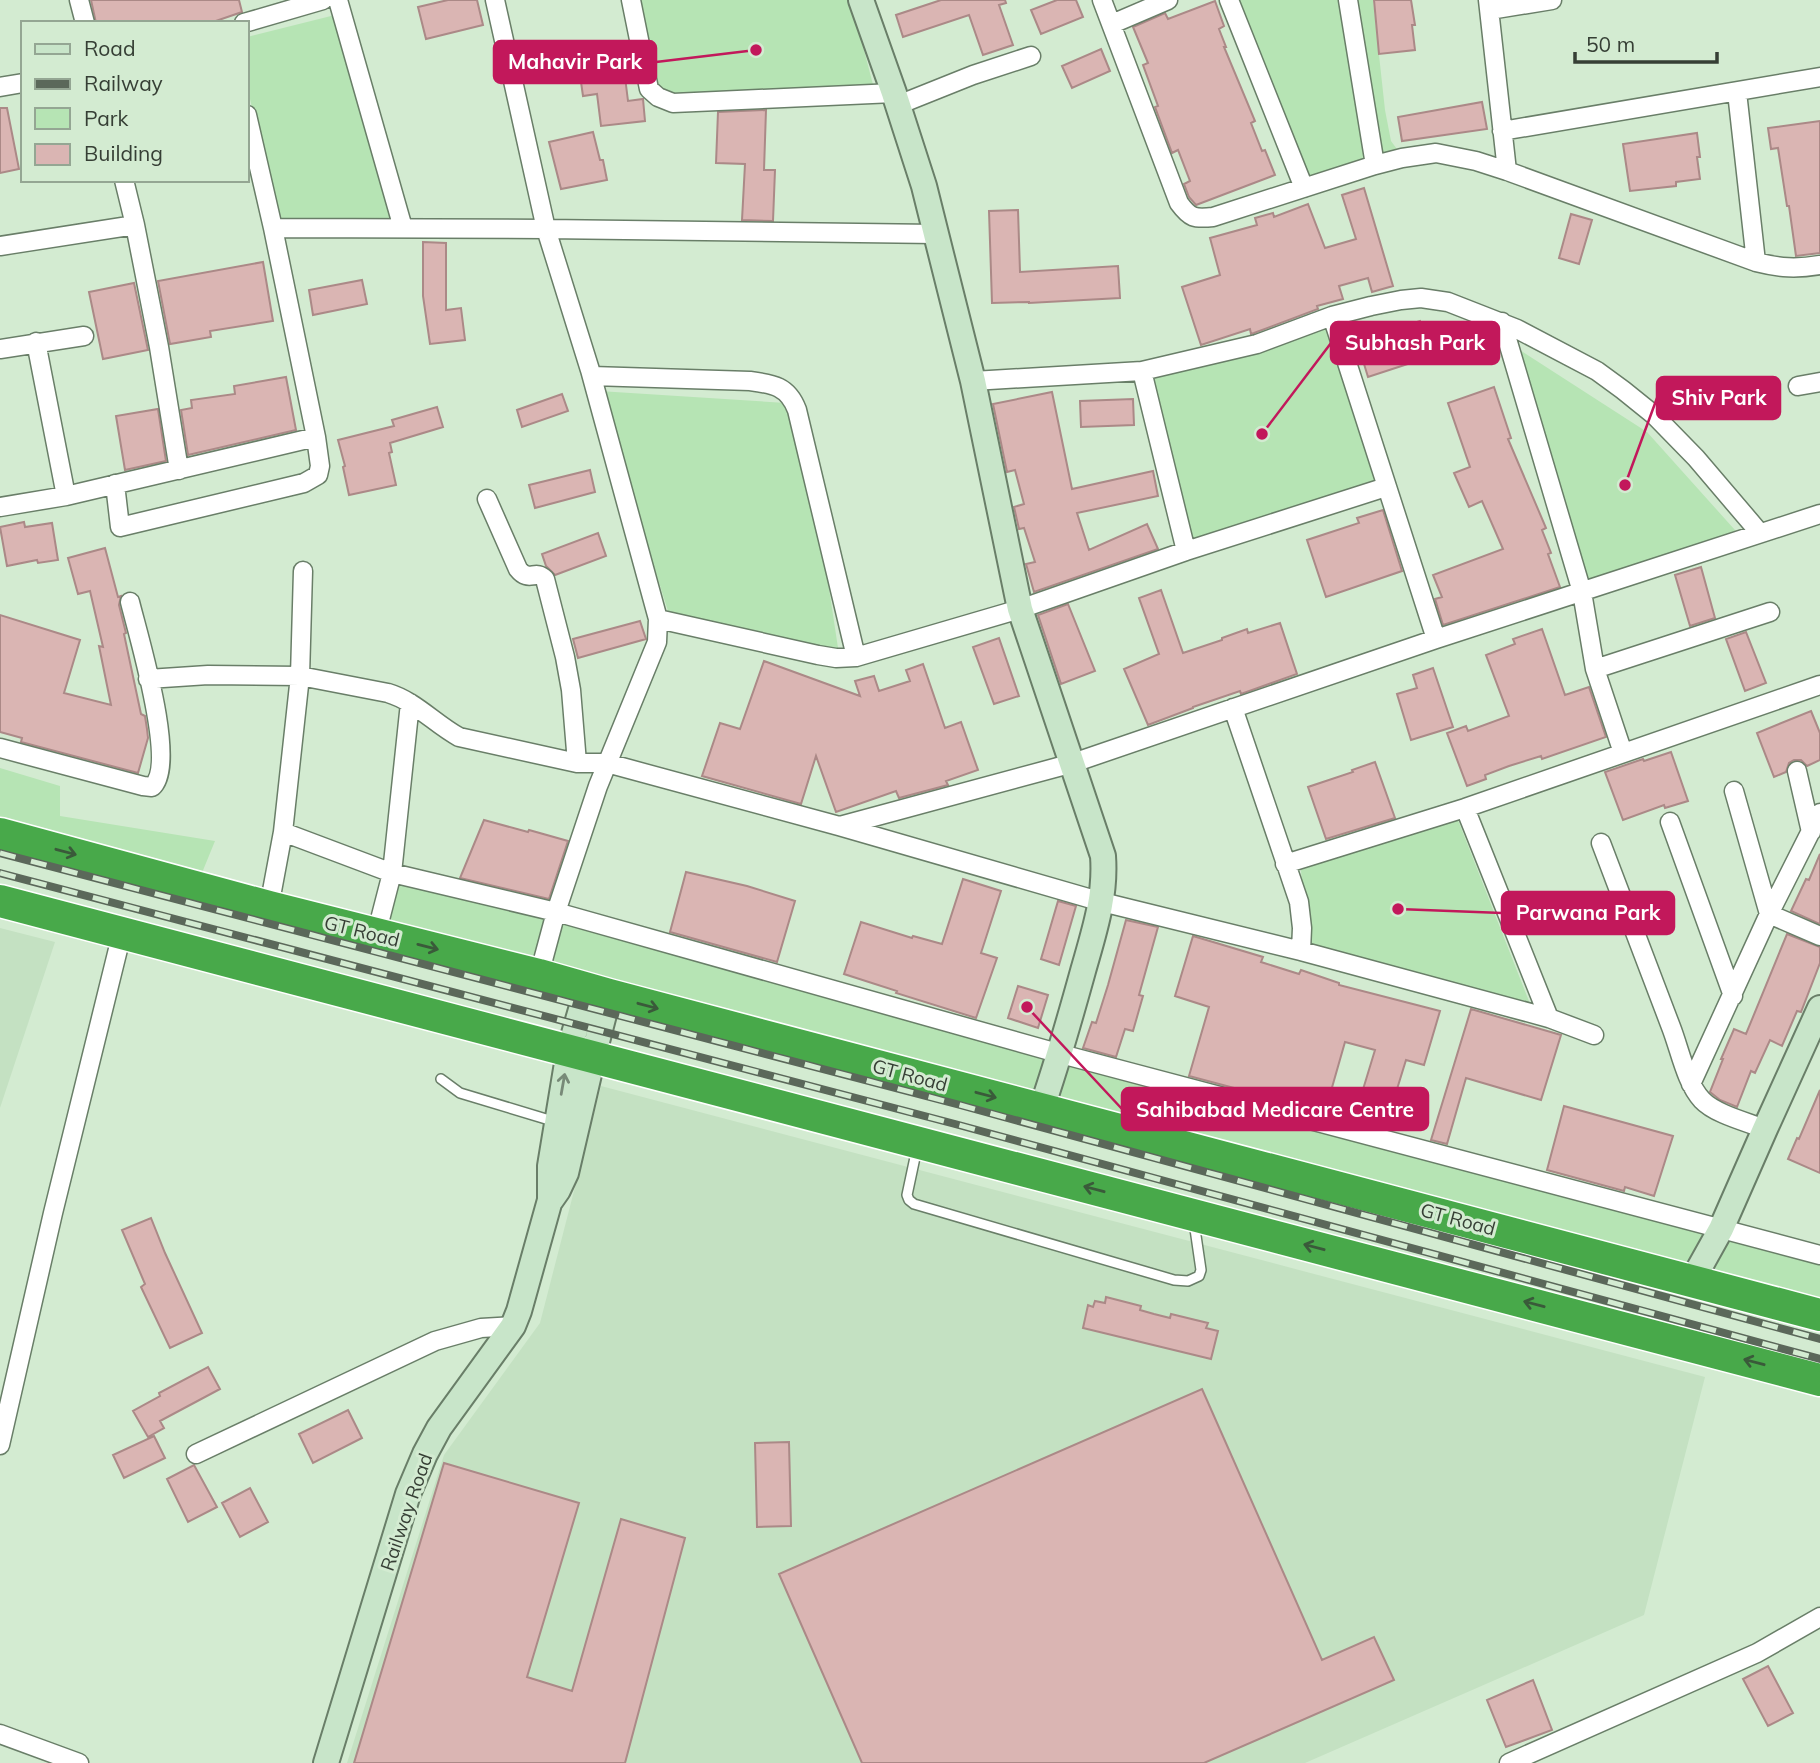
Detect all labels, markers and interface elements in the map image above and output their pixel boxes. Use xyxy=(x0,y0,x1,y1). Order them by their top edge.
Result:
legend xyxy=(21,21,248,182)
scale bar xyxy=(1575,21,1717,65)
text: 50 m xyxy=(1586,31,1635,57)
text: Road xyxy=(84,35,135,61)
callout: Mahavir Park xyxy=(494,41,656,83)
text: Mahavir Park xyxy=(508,48,642,74)
text: Railway xyxy=(84,70,163,96)
text: Park xyxy=(84,105,128,131)
text: Building xyxy=(84,140,163,166)
callout: Subhash Park xyxy=(1331,322,1499,364)
text: Subhash Park xyxy=(1345,329,1485,355)
callout: Shiv Park xyxy=(1657,377,1780,419)
text: Shiv Park xyxy=(1671,384,1767,410)
one-way arrow xyxy=(54,846,77,859)
callout: Parwana Park xyxy=(1502,892,1674,934)
text: Parwana Park xyxy=(1516,899,1661,925)
street label: GT Road xyxy=(322,910,402,952)
one-way arrow xyxy=(416,941,439,954)
one-way arrow xyxy=(637,1000,659,1013)
street label: GT Road xyxy=(870,1053,950,1097)
one-way arrow xyxy=(557,1073,571,1096)
callout: Sahibabad Medicare Centre xyxy=(1122,1088,1428,1130)
one-way arrow xyxy=(974,1089,997,1102)
text: Sahibabad Medicare Centre xyxy=(1136,1096,1414,1122)
one-way arrow xyxy=(1083,1182,1106,1195)
street label: GT Road xyxy=(1418,1197,1498,1241)
one-way arrow xyxy=(1303,1239,1325,1252)
one-way arrow xyxy=(1523,1297,1545,1310)
one-way arrow xyxy=(1743,1355,1765,1368)
street label: Railway Road xyxy=(375,1450,437,1574)

